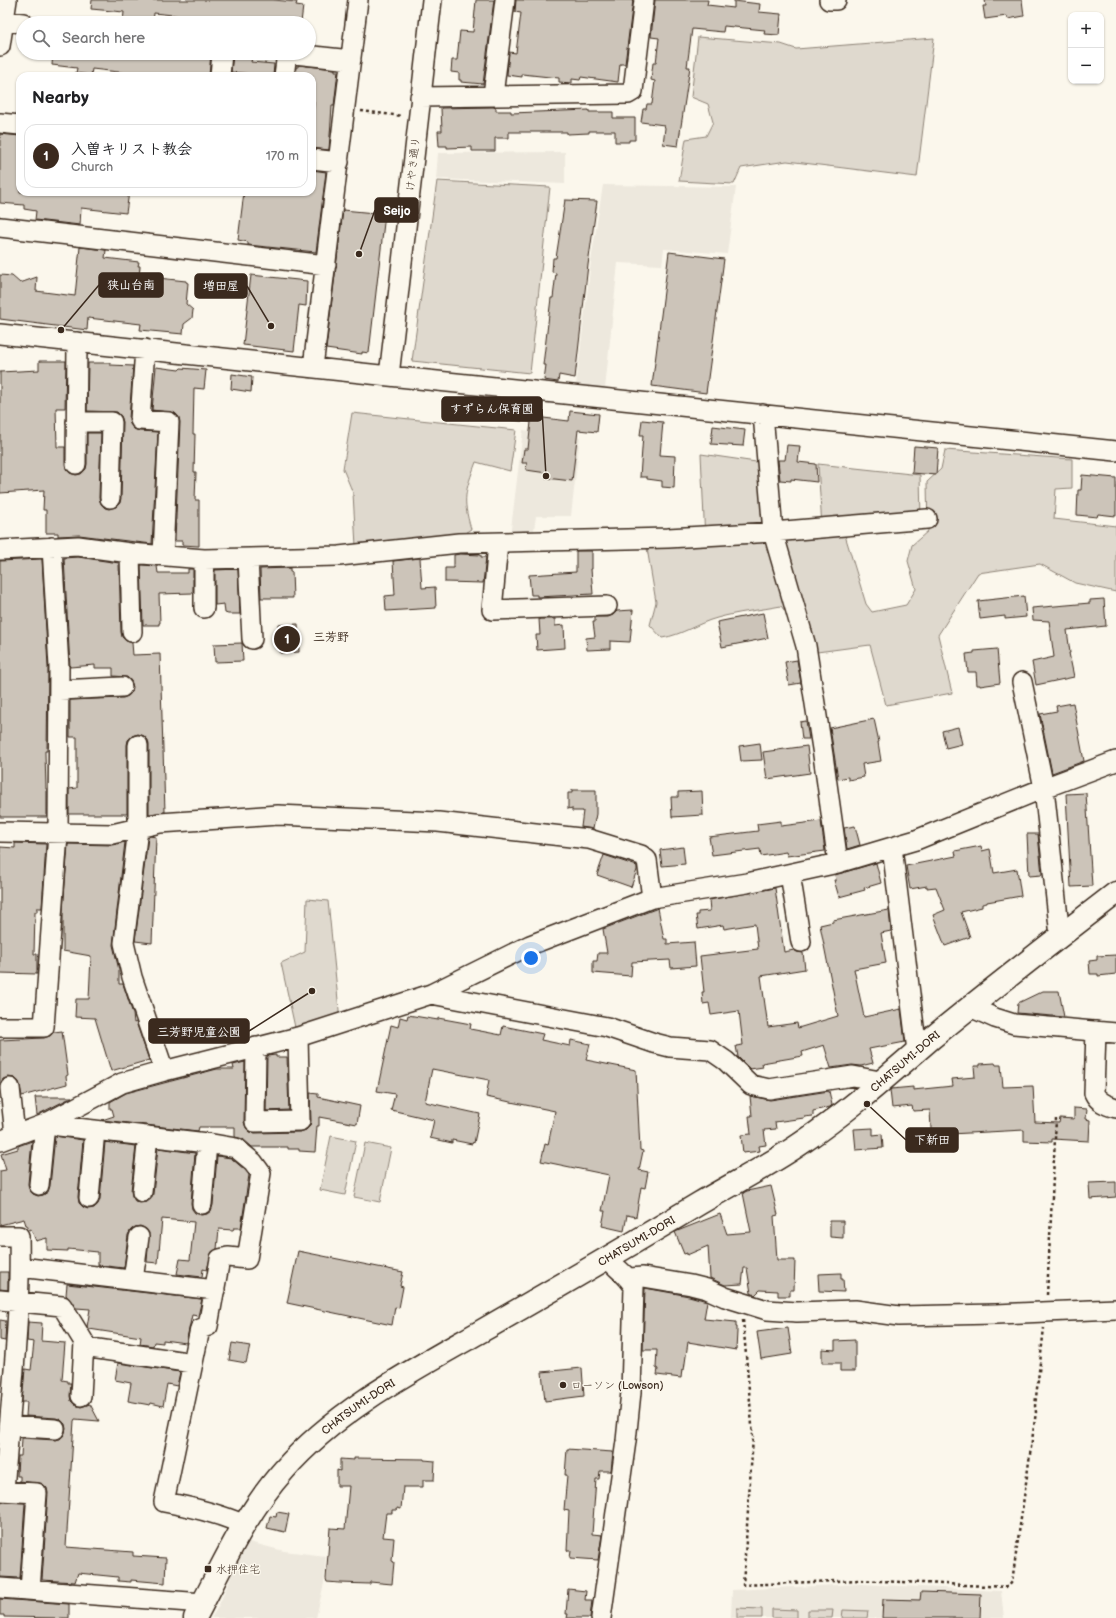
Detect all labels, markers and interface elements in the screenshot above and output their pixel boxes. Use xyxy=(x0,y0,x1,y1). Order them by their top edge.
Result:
map controls xyxy=(1068,12,1104,84)
button: + xyxy=(1068,12,1104,48)
search box xyxy=(16,16,316,60)
icon: search xyxy=(30,27,52,49)
text: Search here xyxy=(62,29,145,48)
button: − xyxy=(1068,48,1104,84)
text: Nearby xyxy=(32,88,89,108)
street label: けやき通り xyxy=(404,136,422,192)
text: 入曽キリスト教会 xyxy=(71,140,192,159)
text: 1 xyxy=(43,148,49,164)
text: 170 m xyxy=(266,148,299,164)
text: Church xyxy=(71,159,113,175)
callout: Seijo xyxy=(375,198,418,222)
text: Seijo xyxy=(383,204,411,219)
callout: 狭山台南 xyxy=(99,273,163,297)
callout: 増田屋 xyxy=(195,274,247,298)
text: 狭山台南 xyxy=(107,278,155,293)
text: 増田屋 xyxy=(203,279,239,294)
callout: すずらん保育園 xyxy=(442,397,542,421)
text: すずらん保育園 xyxy=(450,402,534,417)
pin: 1 xyxy=(274,624,300,654)
district label: 三芳野 xyxy=(313,630,349,645)
your location xyxy=(521,948,541,968)
callout: 三芳野児童公園 xyxy=(149,1019,249,1043)
text: 三芳野児童公園 xyxy=(157,1025,241,1040)
street label: CHATSUMI-DORI xyxy=(867,1027,943,1095)
callout: 下新田 xyxy=(906,1128,958,1152)
text: 下新田 xyxy=(914,1133,950,1148)
street label: CHATSUMI-DORI xyxy=(595,1213,678,1269)
street label: CHATSUMI-DORI xyxy=(318,1376,398,1437)
place label: ローソン (Lowson) xyxy=(571,1379,663,1392)
marker: ローソン (Lowson) xyxy=(558,1380,568,1390)
place label: 水押住宅 xyxy=(216,1563,260,1576)
marker: 水押住宅 xyxy=(203,1564,213,1574)

